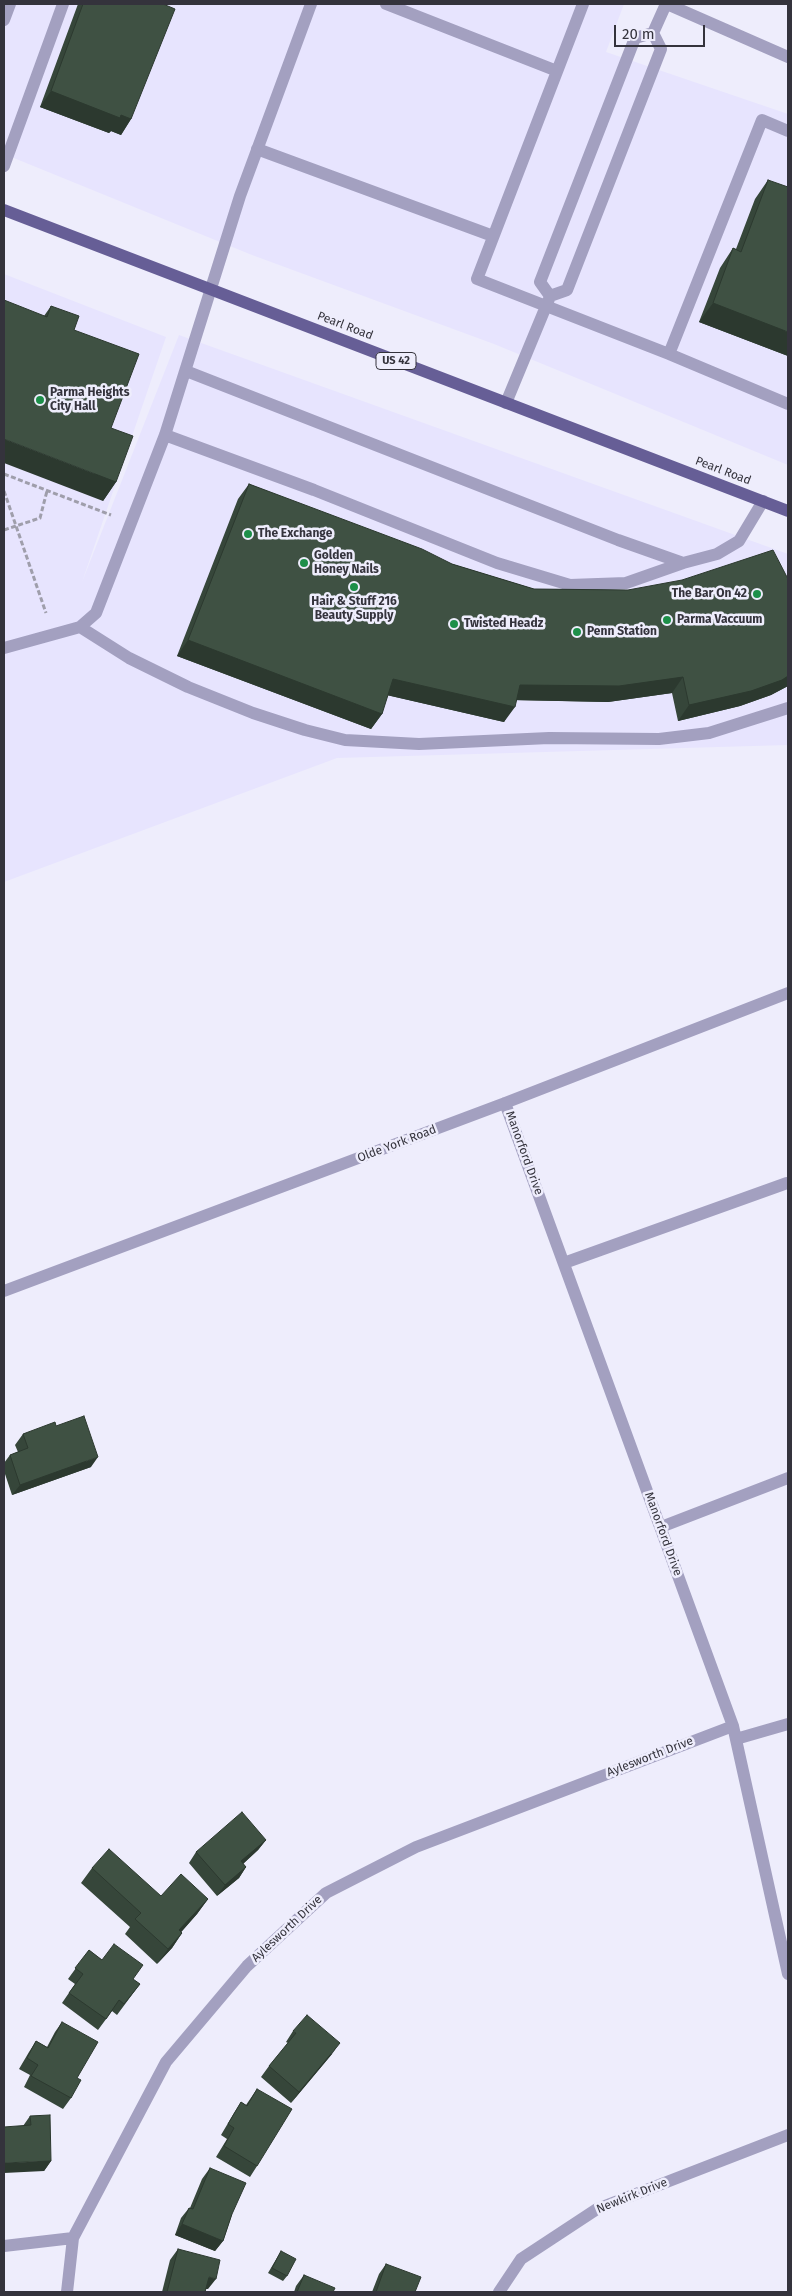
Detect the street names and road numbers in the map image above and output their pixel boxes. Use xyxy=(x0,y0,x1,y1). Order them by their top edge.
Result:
street label: Pearl Road xyxy=(315,309,375,343)
road number: US 42 xyxy=(376,352,416,370)
street label: Pearl Road xyxy=(693,454,753,488)
street label: Manorford Drive xyxy=(502,1109,546,1197)
street label: Olde York Road xyxy=(356,1122,438,1166)
street label: Manorford Drive xyxy=(641,1490,685,1578)
street label: Aylesworth Drive xyxy=(605,1734,695,1780)
street label: Aylesworth Drive xyxy=(249,1893,325,1965)
street label: Newkirk Drive xyxy=(595,2175,669,2217)

